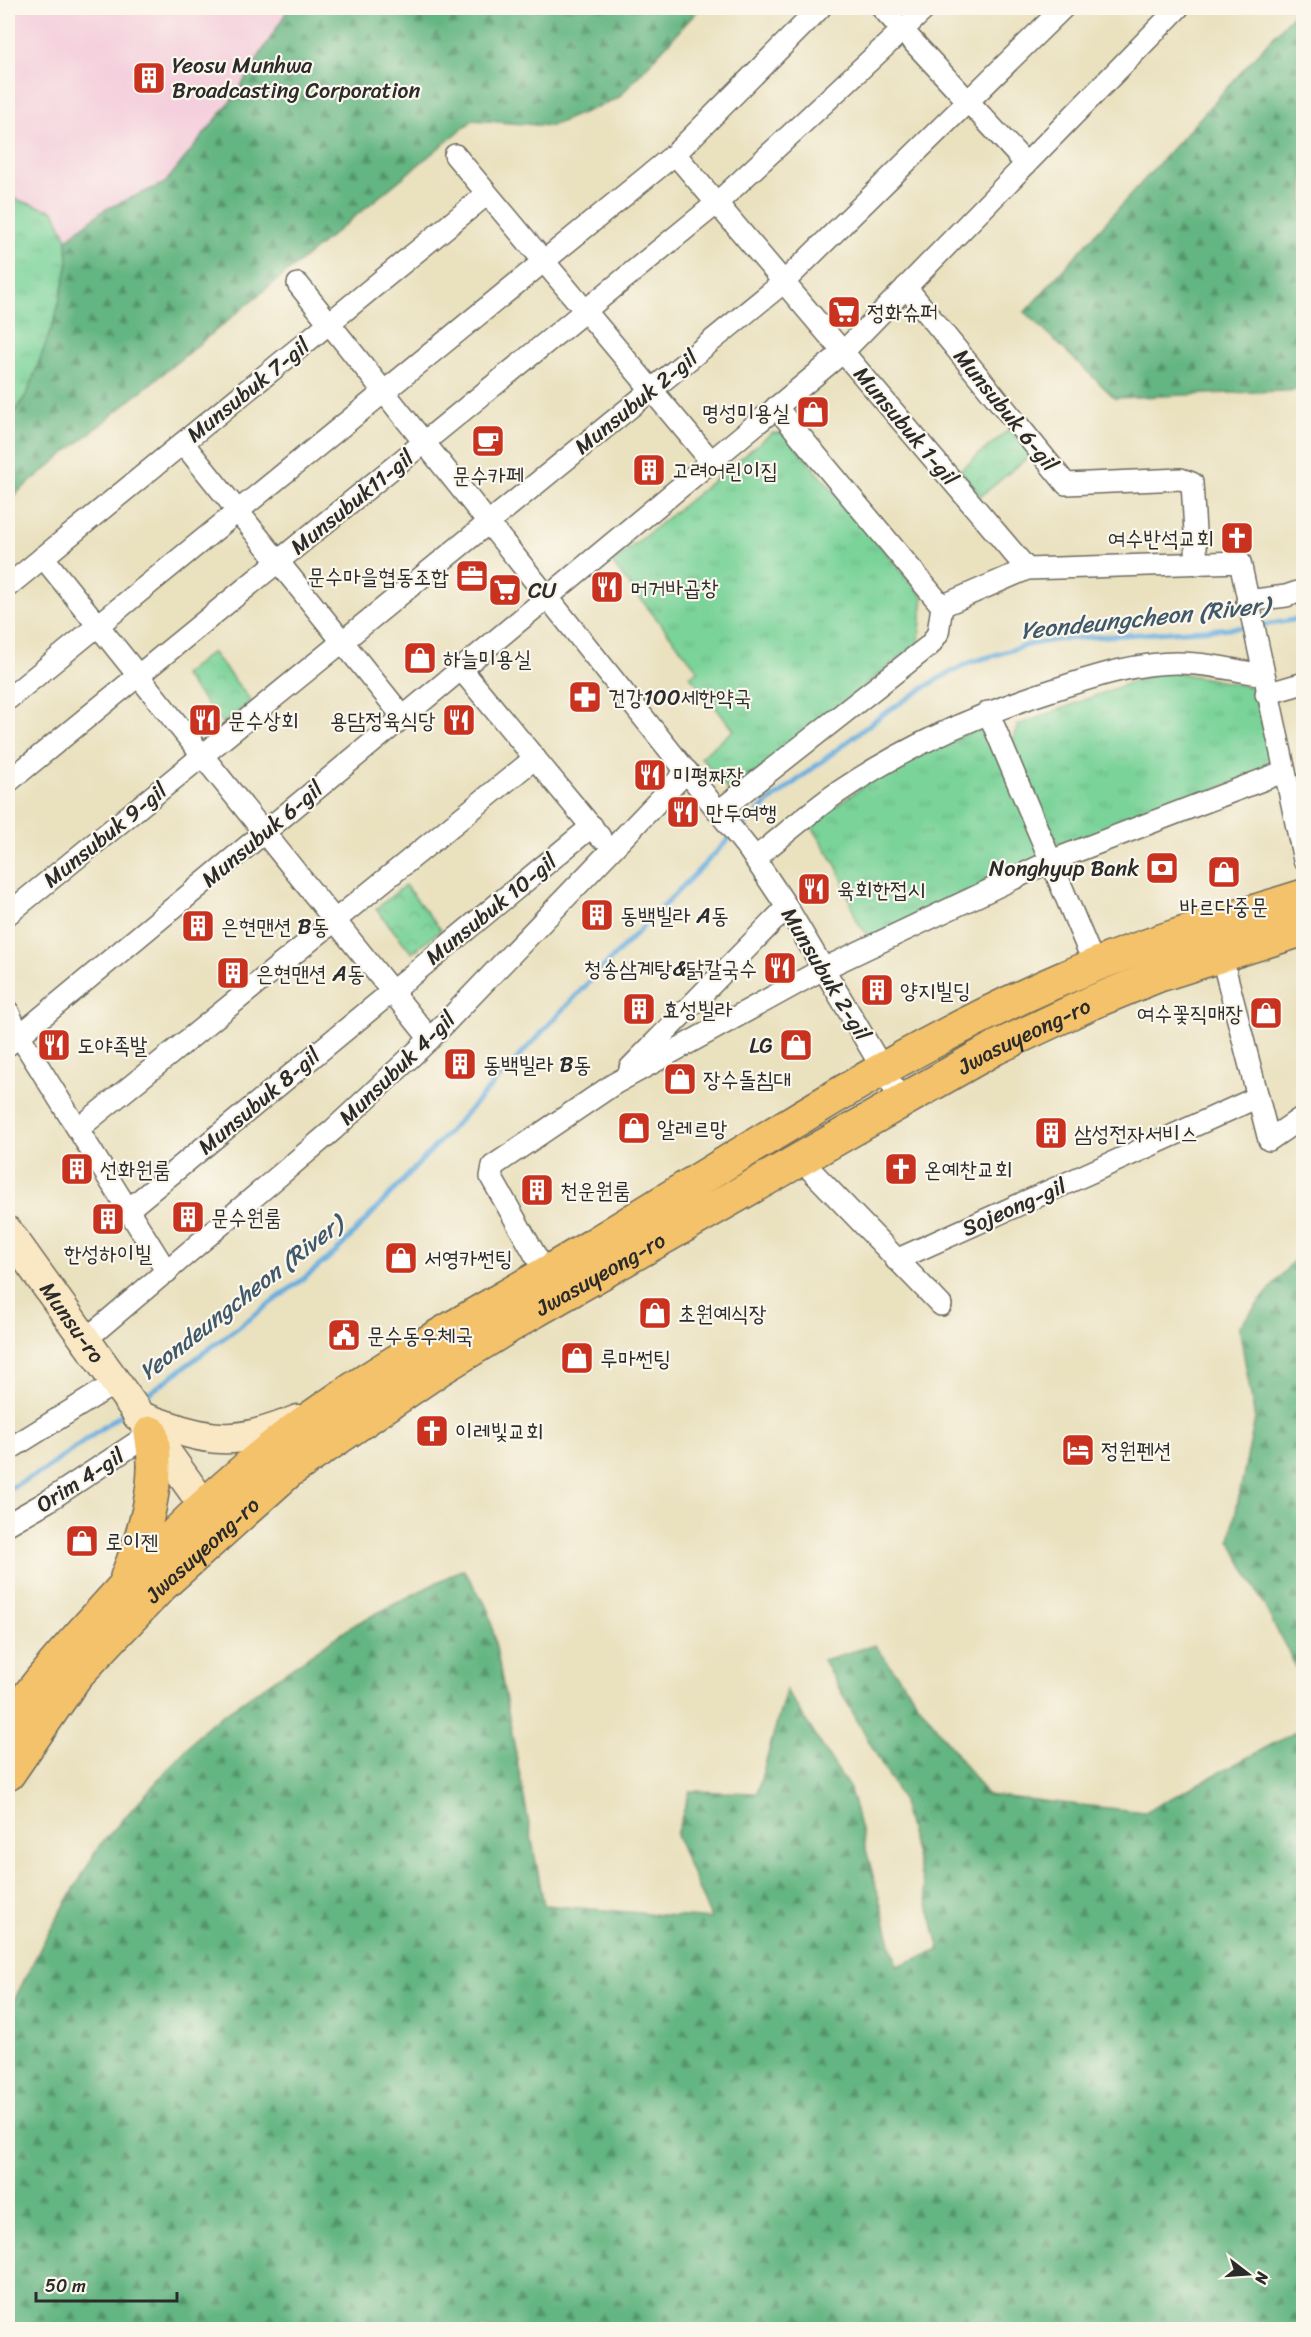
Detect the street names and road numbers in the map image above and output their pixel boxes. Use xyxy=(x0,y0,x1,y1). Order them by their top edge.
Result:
street label: Munsubuk 7-gil xyxy=(177,327,319,453)
street label: Munsubuk 2-gil xyxy=(565,339,707,465)
street label: Munsubuk 6-gil xyxy=(943,339,1069,481)
street label: Munsubuk 1-gil xyxy=(844,357,969,496)
street label: Munsubuk11-gil xyxy=(281,439,424,565)
street label: Munsubuk 6-gil xyxy=(192,770,333,897)
street label: Munsubuk 9-gil xyxy=(34,772,177,898)
street label: Munsubuk 10-gil xyxy=(416,843,567,975)
street label: Munsubuk 2-gil xyxy=(770,899,882,1049)
street label: Jwasuyeong-ro xyxy=(949,986,1097,1086)
street label: Munsubuk 4-gil xyxy=(329,1001,466,1135)
street label: Munsubuk 8-gil xyxy=(188,1037,330,1165)
street label: Sojeong-gil xyxy=(955,1166,1073,1247)
street label: Jwasuyeong-ro xyxy=(527,1221,673,1327)
street label: Munsu-ro xyxy=(30,1273,116,1372)
street label: Orim 4-gil xyxy=(28,1436,133,1523)
street label: Jwasuyeong-ro xyxy=(134,1486,269,1613)

